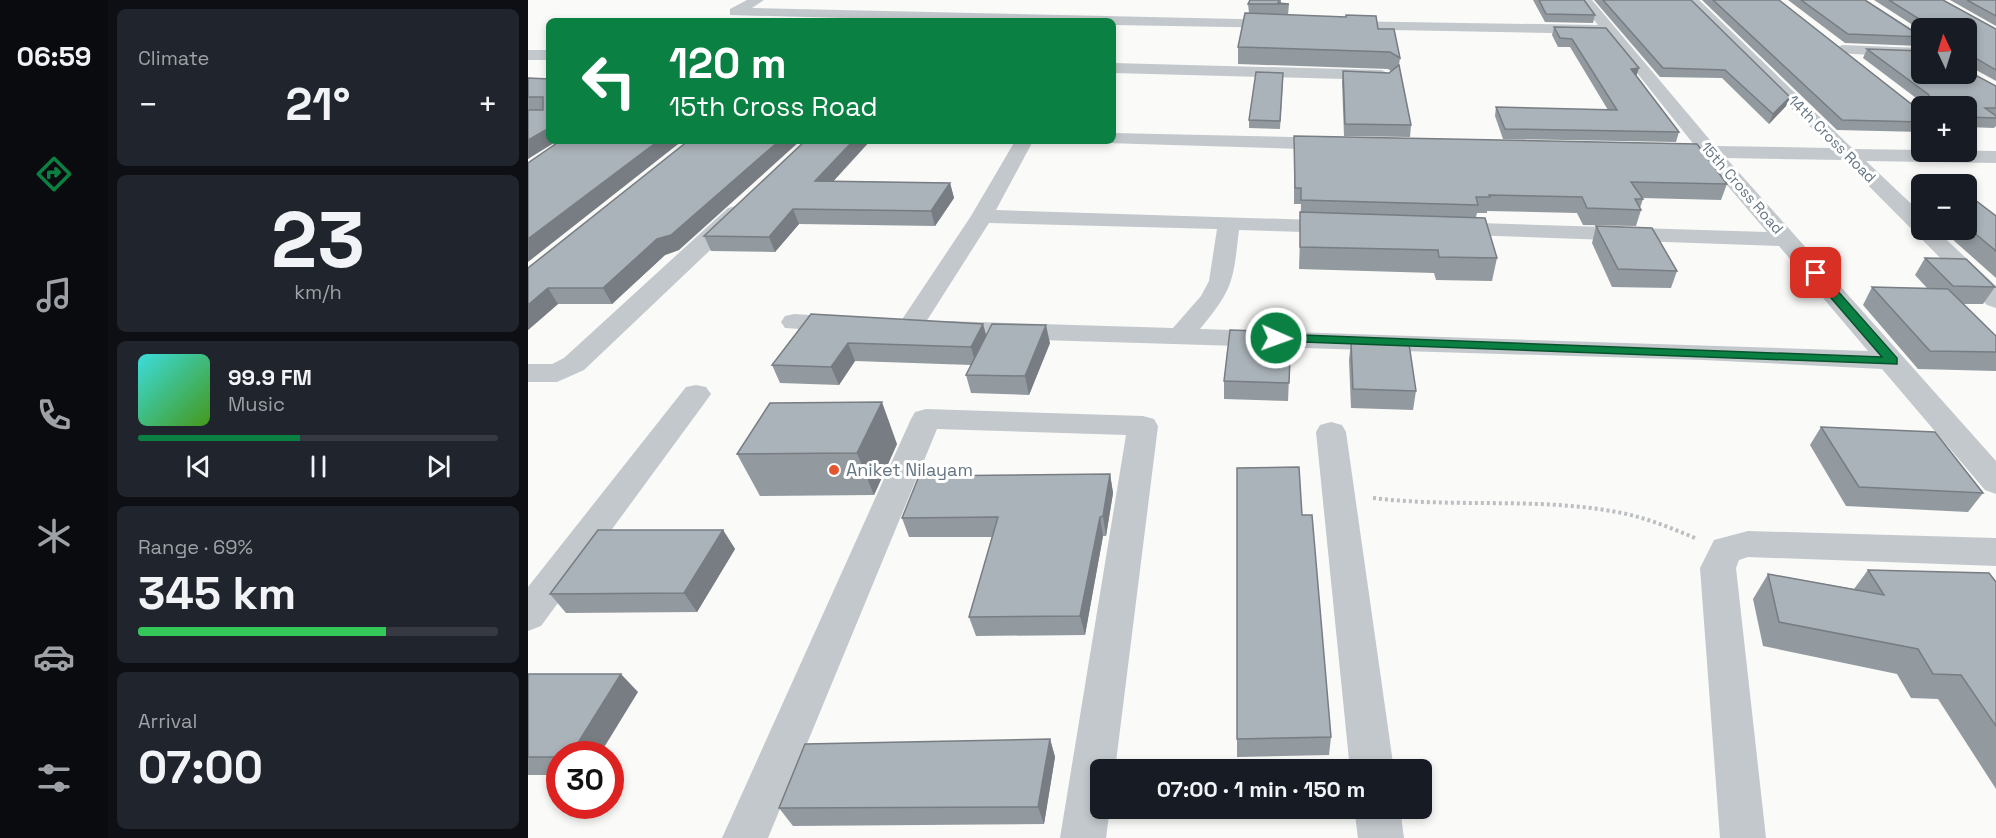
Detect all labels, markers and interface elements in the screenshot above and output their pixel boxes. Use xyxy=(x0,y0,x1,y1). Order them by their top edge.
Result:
north arrow xyxy=(1911,18,1977,84)
map controls xyxy=(1911,18,1977,240)
text: 120 m xyxy=(669,37,787,90)
text: 06:59 xyxy=(16,39,92,74)
icon: left xyxy=(570,42,648,120)
text: Climate xyxy=(138,45,209,71)
text: 21° xyxy=(286,76,350,133)
text: − xyxy=(138,84,158,126)
text: + xyxy=(478,84,498,126)
text: 15th Cross Road xyxy=(669,89,878,124)
street label: 14th Cross Road xyxy=(1784,91,1880,187)
button: + xyxy=(1911,96,1977,162)
street label: 15th Cross Road xyxy=(1697,138,1788,238)
icon: directions xyxy=(33,153,75,195)
button: − xyxy=(1911,174,1977,240)
text: 23 xyxy=(271,190,365,290)
pin xyxy=(1790,247,1841,298)
icon: arrive xyxy=(1799,256,1832,289)
icon: music xyxy=(33,274,75,316)
text: km/h xyxy=(294,279,342,305)
position arrow xyxy=(1244,306,1308,370)
text: 99.9 FM xyxy=(228,363,312,391)
text: Music xyxy=(228,391,285,417)
icon: phone xyxy=(33,394,75,436)
icon: previous xyxy=(182,450,215,483)
icon: pause xyxy=(302,450,335,483)
icon: next xyxy=(422,450,455,483)
place label: Aniket Nilayam xyxy=(846,458,973,481)
marker: Aniket Nilayam xyxy=(827,463,841,477)
icon: climate xyxy=(33,515,75,557)
text: Range · 69% xyxy=(138,534,253,560)
text: 345 km xyxy=(138,565,296,622)
icon: car xyxy=(33,636,75,678)
text: Arrival xyxy=(138,708,197,734)
text: 07:00 xyxy=(138,739,263,796)
speed limit sign: 30 xyxy=(546,741,624,819)
icon: filters xyxy=(33,757,75,799)
text: 07:00 · 1 min · 150 m xyxy=(1157,775,1365,803)

